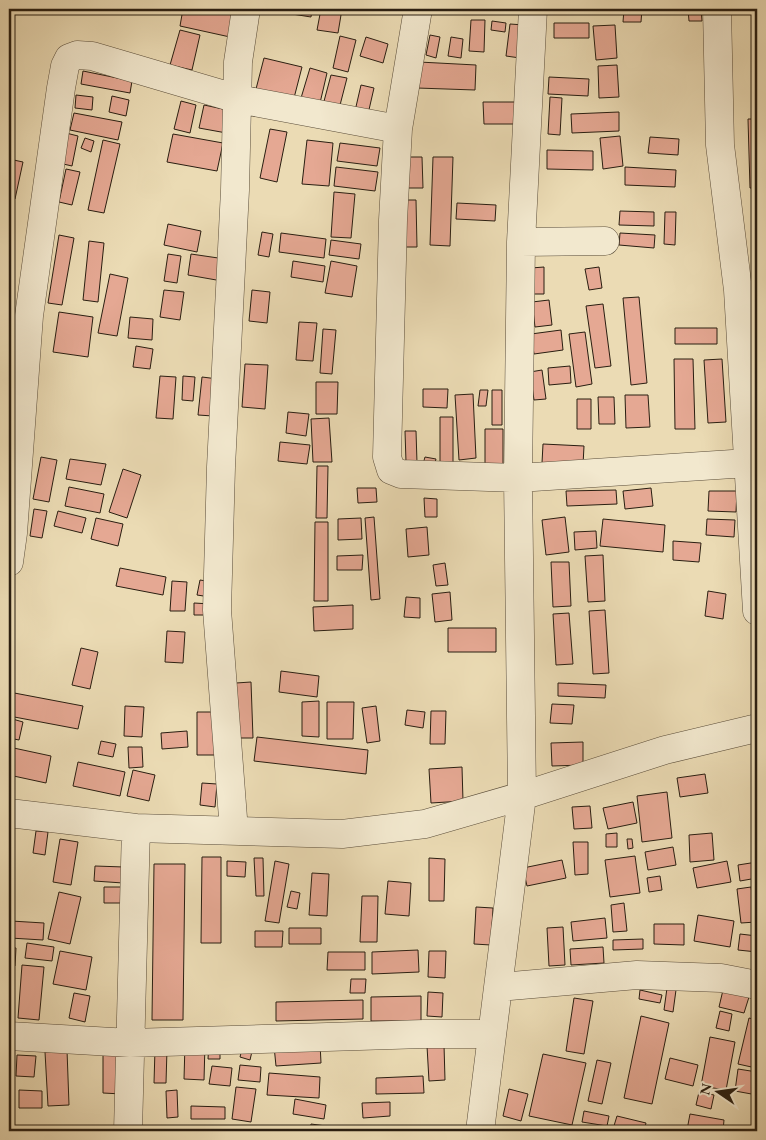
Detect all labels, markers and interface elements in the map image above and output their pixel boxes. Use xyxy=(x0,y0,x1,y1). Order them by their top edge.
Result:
north arrow xyxy=(694,1068,744,1118)
text: N xyxy=(695,1081,716,1097)

